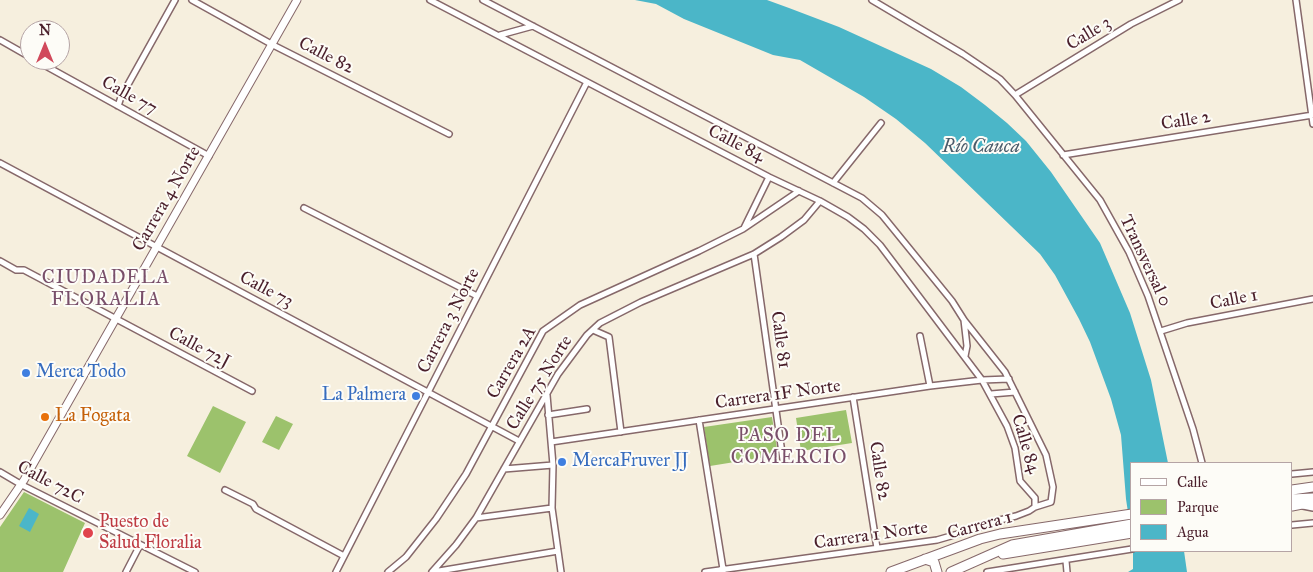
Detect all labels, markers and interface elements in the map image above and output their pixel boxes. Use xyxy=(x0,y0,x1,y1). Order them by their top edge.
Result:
street label: Calle 3 xyxy=(1063,12,1115,56)
north arrow xyxy=(20,20,70,70)
text: N xyxy=(39,22,51,39)
street label: Calle 82 xyxy=(295,33,357,79)
street label: Calle 77 xyxy=(97,72,161,120)
street label: Calle 2 xyxy=(1160,106,1212,136)
street label: Calle 84 xyxy=(704,121,768,167)
water label: Río Cauca xyxy=(942,136,1020,158)
street label: Carrera 4 Norte xyxy=(128,143,206,255)
street label: Transversal 0 xyxy=(1114,212,1176,310)
street label: Carrera 3 Norte xyxy=(413,265,485,377)
district label: CIUDADELA FLORALIA xyxy=(41,267,171,311)
street label: Calle 73 xyxy=(235,267,297,313)
street label: Calle 1 xyxy=(1208,285,1260,315)
street label: Calle 81 xyxy=(765,310,795,370)
street label: Calle 72J xyxy=(164,323,234,373)
street label: Carrera 2A xyxy=(483,323,541,403)
street label: Calle 75 Norte xyxy=(502,332,578,434)
place label: Merca Todo xyxy=(36,362,126,384)
marker: Merca Todo xyxy=(20,367,32,379)
street label: Carrera 1F Norte xyxy=(714,376,842,414)
place label: La Palmera xyxy=(322,385,406,407)
marker: La Palmera xyxy=(410,390,422,402)
place label: La Fogata xyxy=(55,406,130,428)
marker: La Fogata xyxy=(39,411,51,423)
street label: Calle 84 xyxy=(1006,412,1044,476)
district label: PASO DEL COMERCIO xyxy=(730,425,848,469)
street label: Calle 82 xyxy=(864,440,894,502)
place label: MercaFruver JJ xyxy=(572,451,689,473)
marker: MercaFruver JJ xyxy=(556,456,568,468)
street label: Calle 72C xyxy=(13,457,87,509)
legend xyxy=(1130,462,1293,552)
text: Calle xyxy=(1177,473,1208,491)
text: Parque xyxy=(1177,498,1219,516)
street label: Carrera 1 xyxy=(945,507,1015,545)
place label: Puesto de Salud Floralia xyxy=(99,512,202,554)
street label: Carrera 1 Norte xyxy=(813,517,929,555)
text: Agua xyxy=(1177,523,1209,541)
marker: Puesto de Salud Floralia xyxy=(81,526,95,540)

